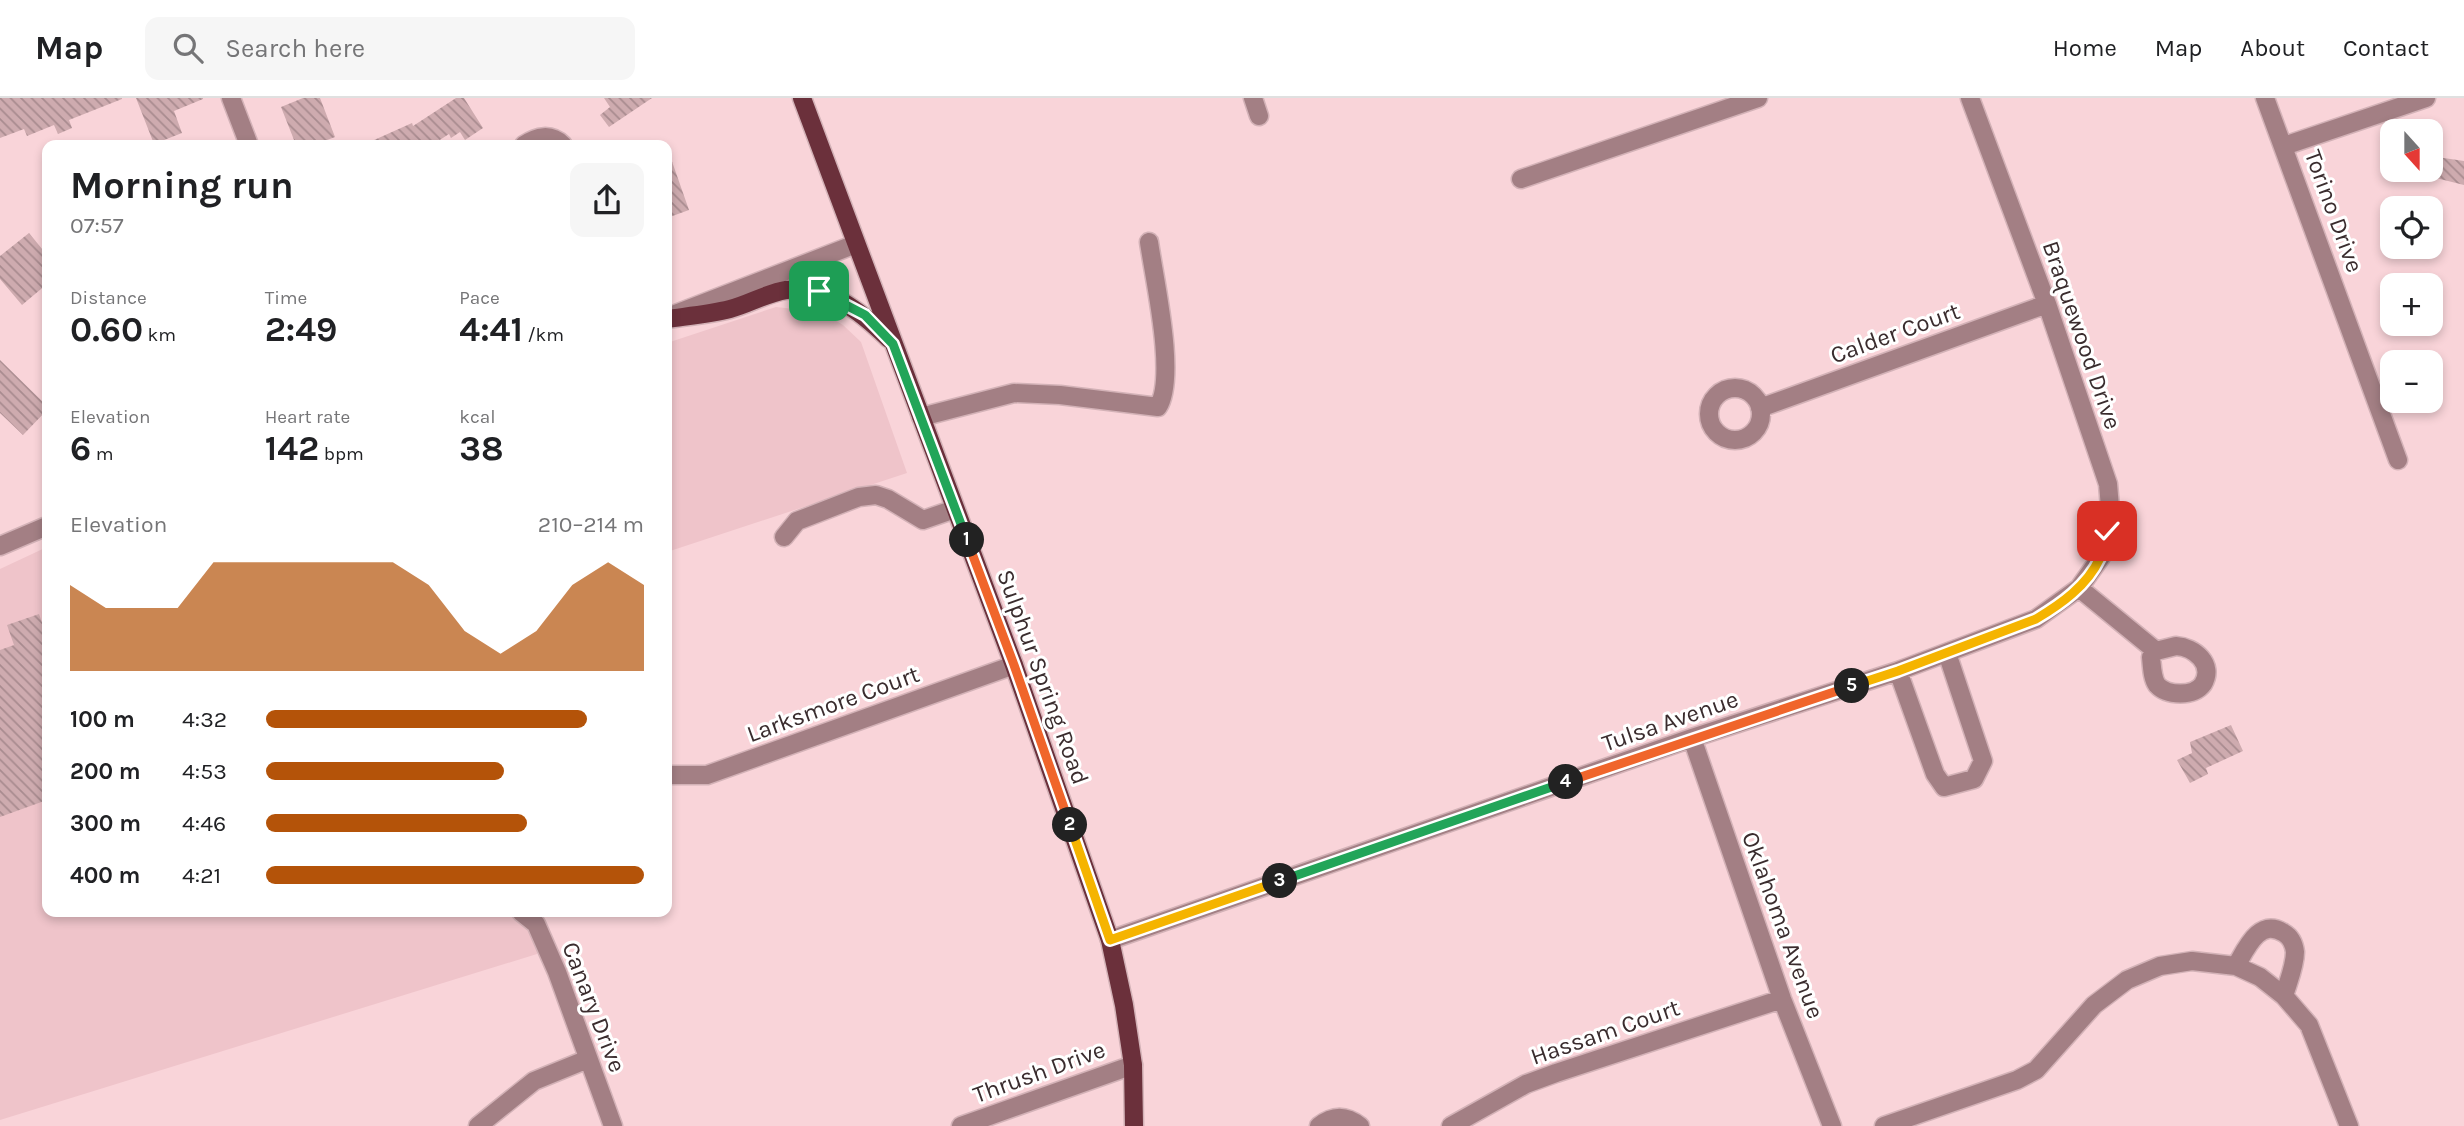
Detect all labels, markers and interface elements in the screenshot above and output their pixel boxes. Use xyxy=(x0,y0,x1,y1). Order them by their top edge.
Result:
search box xyxy=(145,17,635,80)
text: Map xyxy=(35,29,103,67)
icon: search xyxy=(169,29,207,67)
text: Search here xyxy=(225,33,365,64)
text: Home xyxy=(2053,34,2117,62)
text: Map xyxy=(2155,34,2202,62)
text: About xyxy=(2240,34,2305,62)
text: Contact xyxy=(2343,34,2429,62)
north arrow xyxy=(2380,119,2443,182)
map controls xyxy=(2380,119,2443,413)
street label: Torino Drive xyxy=(2299,146,2369,276)
text: Morning run xyxy=(70,163,294,208)
button: share xyxy=(570,163,644,237)
button: locate xyxy=(2380,196,2443,259)
text: 07:57 xyxy=(70,212,124,239)
street label: Braquewood Drive xyxy=(2037,237,2127,433)
pin xyxy=(789,261,849,321)
icon: arrive xyxy=(800,272,838,310)
button: + xyxy=(2380,273,2443,336)
text: Distance xyxy=(70,287,147,309)
text: Time xyxy=(265,287,307,309)
text: Pace xyxy=(459,287,500,309)
street label: Calder Court xyxy=(1826,297,1964,369)
text: 0.60 xyxy=(70,309,143,350)
text: 2:49 xyxy=(265,309,337,350)
text: 4:41 xyxy=(459,309,523,350)
text: km xyxy=(143,324,176,346)
text: /km xyxy=(523,324,564,346)
button: − xyxy=(2380,350,2443,413)
text: Elevation xyxy=(70,406,150,428)
text: Heart rate xyxy=(265,406,350,428)
text: kcal xyxy=(459,406,496,428)
text: 6 xyxy=(70,428,91,469)
text: 142 xyxy=(265,428,319,469)
text: 38 xyxy=(459,428,504,469)
text: m xyxy=(91,443,114,465)
text: bpm xyxy=(319,443,364,465)
pin xyxy=(2077,501,2137,561)
text: Elevation xyxy=(70,511,167,538)
text: 210–214 m xyxy=(538,511,644,538)
icon: check xyxy=(2088,512,2126,550)
pin: 1 xyxy=(950,522,984,558)
text: 1 xyxy=(963,528,970,550)
street label: Sulphur Spring Road xyxy=(991,566,1095,788)
street label: Larksmore Court xyxy=(743,660,923,748)
pin: 5 xyxy=(1834,668,1870,704)
text: 5 xyxy=(1846,674,1857,696)
street label: Tulsa Avenue xyxy=(1598,685,1742,757)
text: 100 m xyxy=(70,706,135,733)
text: 4:32 xyxy=(182,706,227,733)
text: 200 m xyxy=(70,758,141,785)
text: 4:53 xyxy=(182,758,227,785)
pin: 4 xyxy=(1548,764,1584,800)
text: 4 xyxy=(1560,770,1571,792)
pin: 2 xyxy=(1052,808,1088,842)
text: 300 m xyxy=(70,810,141,837)
text: 4:46 xyxy=(182,810,226,837)
text: 2 xyxy=(1064,813,1075,835)
street label: Oklahoma Avenue xyxy=(1736,828,1830,1022)
text: 400 m xyxy=(70,862,140,889)
text: 4:21 xyxy=(182,862,221,889)
pin: 3 xyxy=(1262,864,1298,898)
text: 3 xyxy=(1274,869,1285,891)
street label: Canary Drive xyxy=(556,938,632,1076)
street label: Hassam Court xyxy=(1527,993,1683,1071)
street label: Thrush Drive xyxy=(969,1035,1109,1109)

